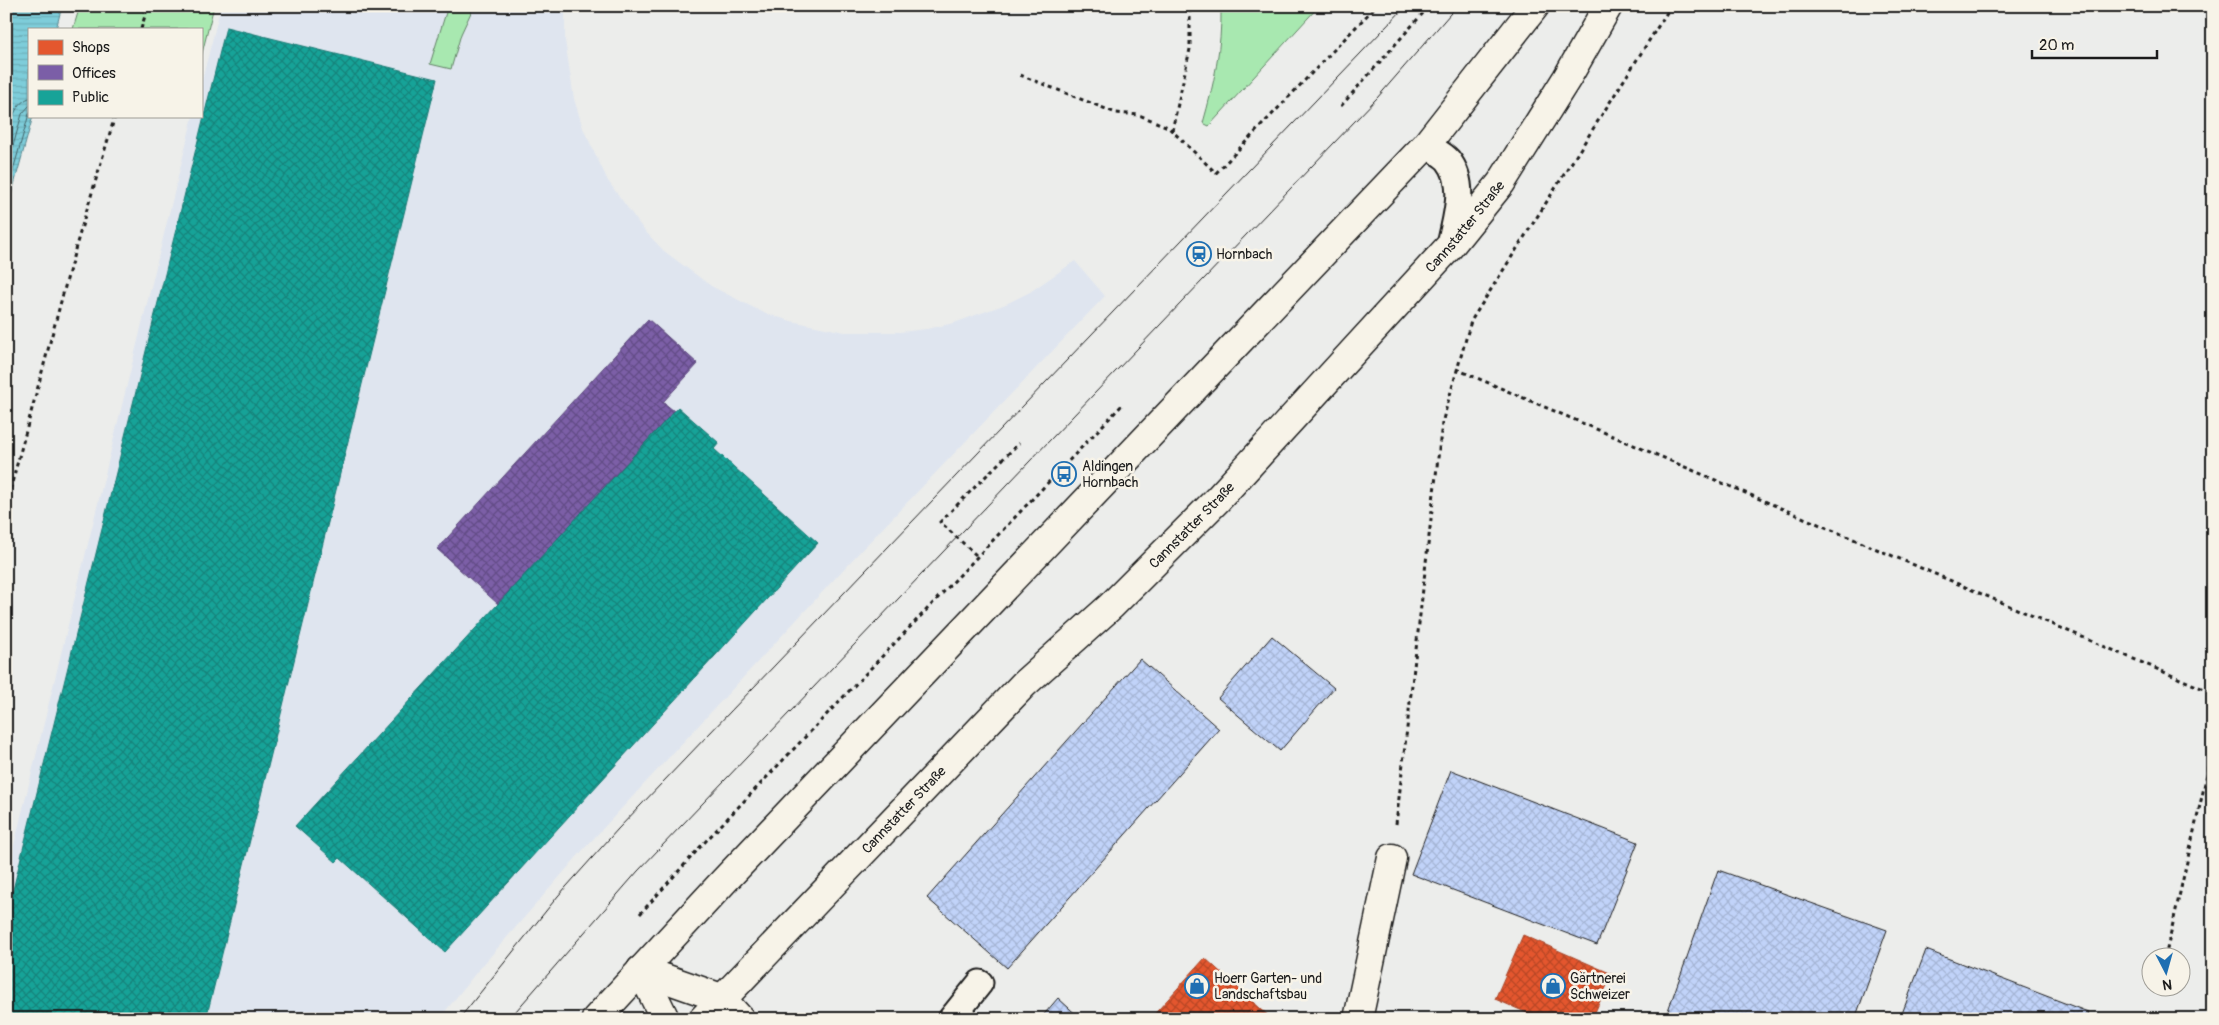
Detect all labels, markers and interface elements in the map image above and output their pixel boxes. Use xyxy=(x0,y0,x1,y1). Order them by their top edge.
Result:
legend xyxy=(28,28,202,118)
scale bar xyxy=(2032,28,2156,60)
text: 20 m xyxy=(2039,36,2074,55)
text: Shops xyxy=(72,38,110,57)
text: Offices xyxy=(72,64,116,83)
text: Public xyxy=(72,88,109,107)
street label: Cannstatter Straße xyxy=(1422,177,1509,276)
station icon: Hornbach xyxy=(1186,241,1212,267)
place label: Hornbach xyxy=(1216,246,1272,263)
place label: Aldingen Hornbach xyxy=(1082,458,1138,491)
bus stop icon: Aldingen Hornbach xyxy=(1051,461,1077,487)
street label: Cannstatter Straße xyxy=(1146,479,1238,572)
street label: Cannstatter Straße xyxy=(858,763,950,857)
north arrow xyxy=(2142,948,2192,998)
place label: Hoerr Garten- und Landschaftsbau xyxy=(1214,970,1322,1003)
place label: Gärtnerei Schweizer xyxy=(1570,970,1630,1003)
shop icon: Hoerr Garten- und Landschaftsbau xyxy=(1184,973,1210,999)
shop icon: Gärtnerei Schweizer xyxy=(1540,973,1566,999)
text: N xyxy=(2162,975,2173,993)

